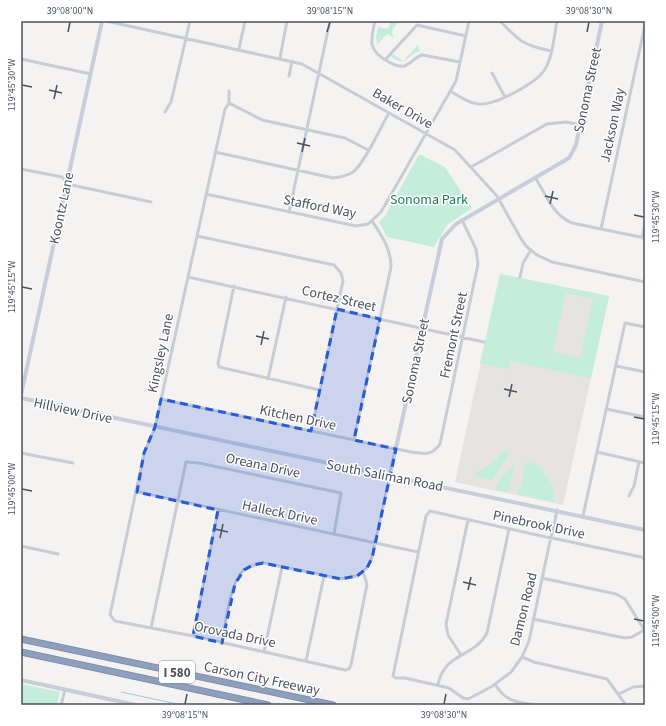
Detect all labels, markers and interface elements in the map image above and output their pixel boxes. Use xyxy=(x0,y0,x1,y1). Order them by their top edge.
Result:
text: 39°08'00"N xyxy=(47,4,93,18)
text: 39°08'15"N xyxy=(307,4,353,18)
text: 39°08'30"N xyxy=(566,4,612,18)
street label: Sonoma Street xyxy=(569,45,607,135)
text: 119°45'30"W xyxy=(5,59,19,111)
street label: Baker Drive xyxy=(369,83,437,134)
street label: Jackson Way xyxy=(595,86,631,164)
street label: Koontz Lane xyxy=(45,170,79,246)
street label: Stafford Way xyxy=(282,190,358,224)
park label: Sonoma Park xyxy=(390,190,468,210)
text: 119°45'30"W xyxy=(649,191,663,243)
text: 119°45'15"W xyxy=(5,261,19,313)
street label: Cortez Street xyxy=(300,281,378,317)
street label: Fremont Street xyxy=(435,290,473,380)
street label: Kingsley Lane xyxy=(143,312,179,395)
street label: Sonoma Street xyxy=(397,316,435,406)
street label: Hillview Drive xyxy=(32,393,114,429)
text: 119°45'15"W xyxy=(649,393,663,445)
street label: Kitchen Drive xyxy=(258,400,338,436)
street label: Oreana Drive xyxy=(224,448,302,484)
street label: South Saliman Road xyxy=(325,455,445,497)
text: 119°45'00"W xyxy=(5,463,19,515)
street label: Halleck Drive xyxy=(240,495,319,531)
street label: Pinebrook Drive xyxy=(491,505,587,545)
street label: Damon Road xyxy=(505,570,543,648)
text: 119°45'00"W xyxy=(649,595,663,647)
street label: Orovada Drive xyxy=(192,617,277,653)
street label: Carson City Freeway xyxy=(202,657,322,701)
road number: I 580 xyxy=(159,661,195,683)
text: 39°08'15"N xyxy=(162,708,208,722)
text: 39°08'30"N xyxy=(421,708,467,722)

